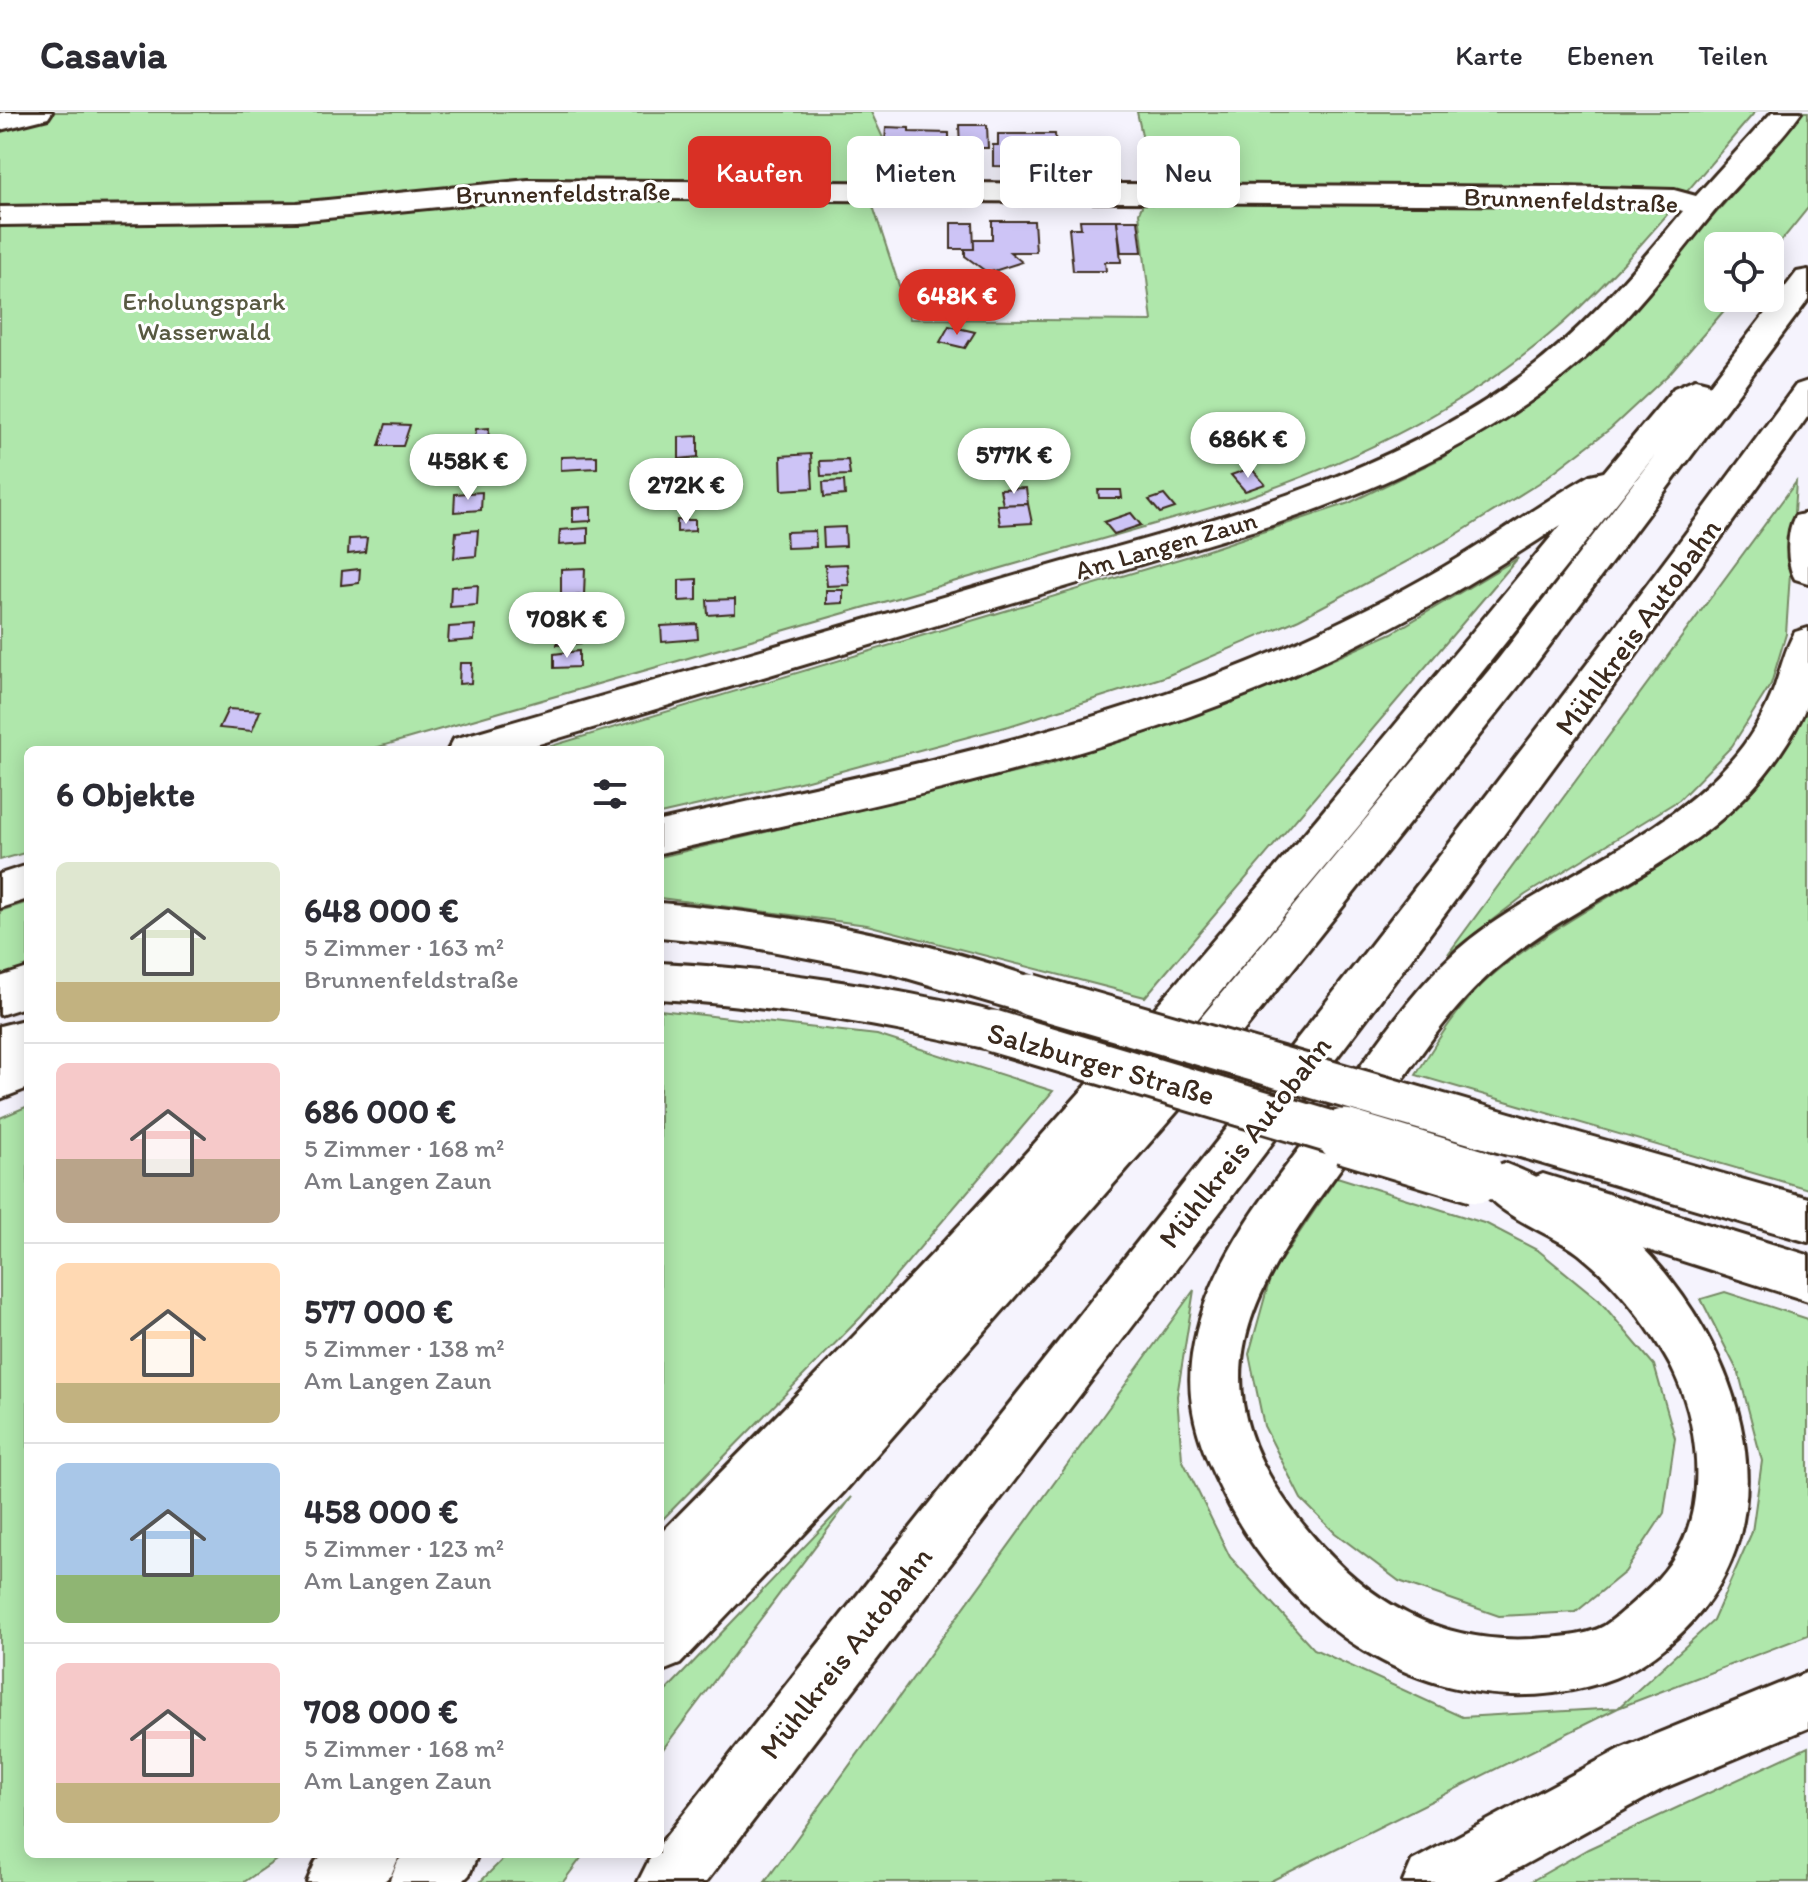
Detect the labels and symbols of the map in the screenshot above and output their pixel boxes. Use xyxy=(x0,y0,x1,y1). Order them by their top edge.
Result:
street label: Brunnenfeldstraße xyxy=(455,175,671,211)
street label: Brunnenfeldstraße xyxy=(1463,180,1679,220)
pin: 648K € xyxy=(892,269,1022,337)
park label: Erholungspark Wasserwald xyxy=(123,285,286,347)
pin: 686K € xyxy=(1183,412,1313,480)
pin: 577K € xyxy=(949,428,1079,496)
pin: 458K € xyxy=(403,434,533,502)
pin: 272K € xyxy=(621,458,751,526)
street label: Am Langen Zaun xyxy=(1071,504,1261,586)
street label: Mühlkreis Autobahn xyxy=(1546,511,1729,743)
pin: 708K € xyxy=(502,592,632,660)
street label: Salzburger Straße xyxy=(983,1013,1219,1114)
street label: Mühlkreis Autobahn xyxy=(1150,1028,1339,1255)
street label: Mühlkreis Autobahn xyxy=(751,1539,940,1766)

